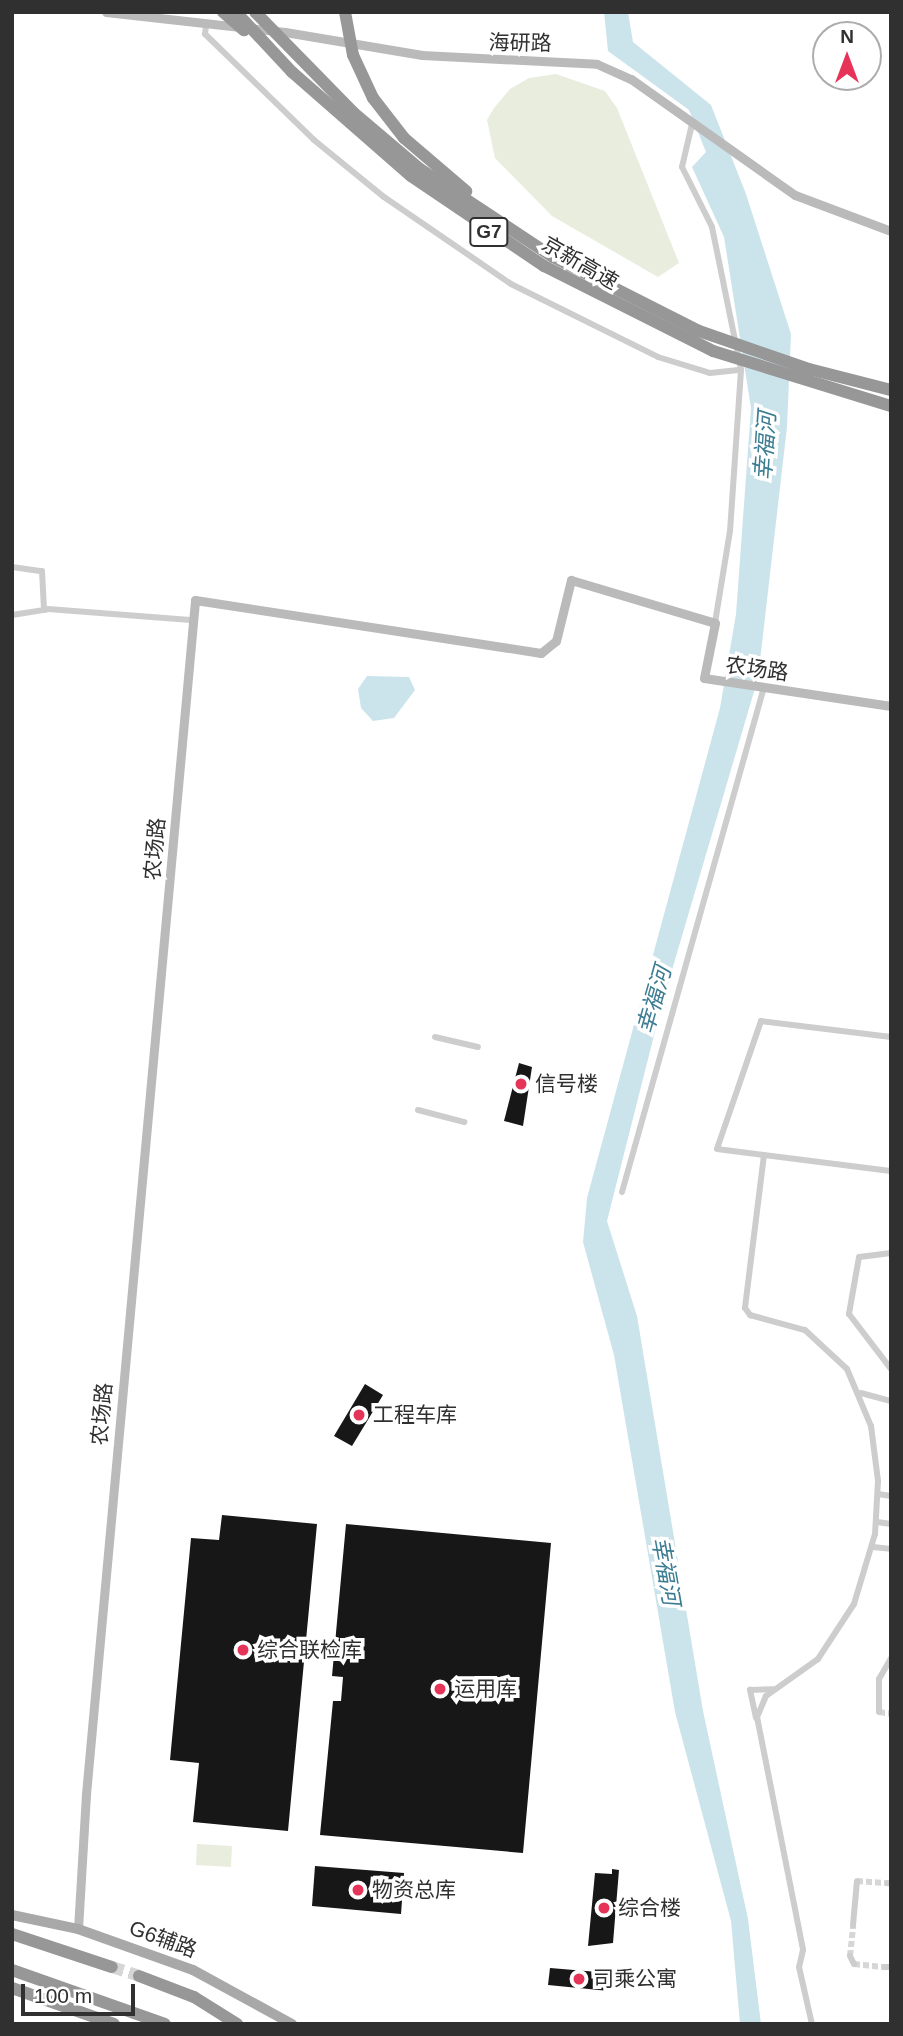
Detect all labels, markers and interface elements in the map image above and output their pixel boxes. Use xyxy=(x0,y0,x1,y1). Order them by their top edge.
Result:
north arrow xyxy=(812,21,882,91)
text: N xyxy=(840,26,854,47)
street label: 海研路 xyxy=(488,30,552,56)
road number: G7 xyxy=(468,216,510,248)
street label: 京新高速 xyxy=(537,231,623,295)
water label: 幸福河 xyxy=(749,411,781,481)
street label: 农场路 xyxy=(724,652,790,686)
street label: 农场路 xyxy=(140,817,170,881)
water label: 幸福河 xyxy=(631,963,677,1037)
place label: 信号楼 xyxy=(535,1071,598,1097)
marker: 信号楼 xyxy=(513,1076,529,1092)
street label: 农场路 xyxy=(87,1382,117,1446)
place label: 工程车库 xyxy=(373,1402,457,1428)
marker: 工程车库 xyxy=(351,1407,367,1423)
water label: 幸福河 xyxy=(646,1535,686,1607)
place label: 综合联检库 xyxy=(257,1637,362,1663)
marker: 综合联检库 xyxy=(235,1642,251,1658)
place label: 运用库 xyxy=(454,1676,517,1702)
marker: 运用库 xyxy=(432,1681,448,1697)
place label: 物资总库 xyxy=(372,1877,456,1903)
marker: 物资总库 xyxy=(350,1882,366,1898)
place label: 综合楼 xyxy=(618,1895,681,1921)
marker: 综合楼 xyxy=(596,1900,612,1916)
street label: G6辅路 xyxy=(126,1915,200,1963)
place label: 司乘公寓 xyxy=(593,1966,677,1992)
scale bar xyxy=(24,1969,138,2013)
marker: 司乘公寓 xyxy=(571,1971,587,1987)
text: 100 m xyxy=(34,1984,92,2007)

